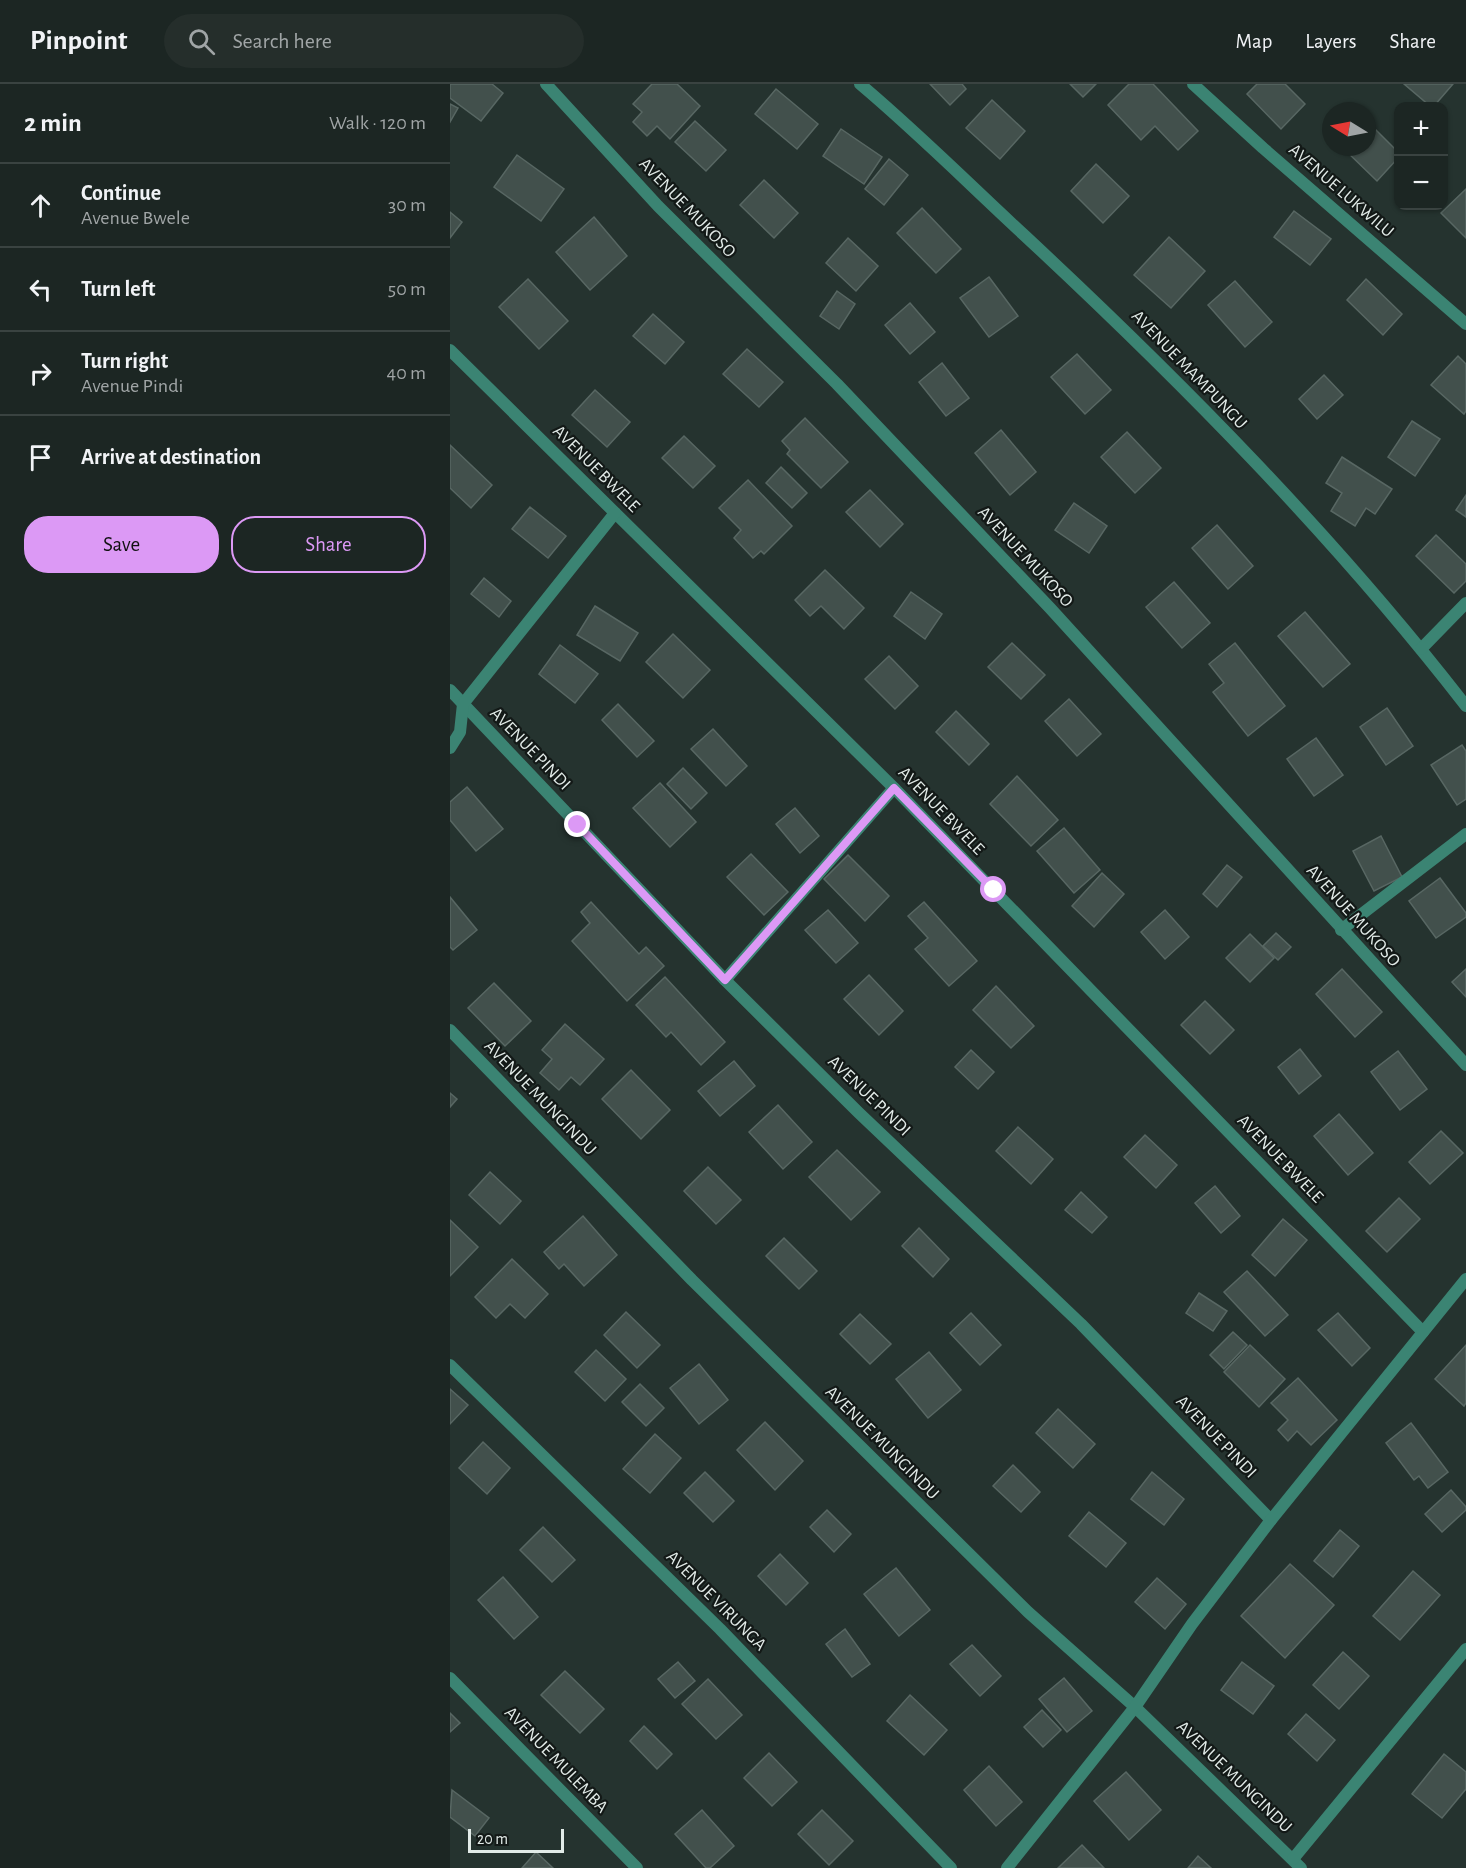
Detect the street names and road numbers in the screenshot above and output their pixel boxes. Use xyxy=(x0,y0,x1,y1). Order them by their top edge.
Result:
street label: AVENUE LUKWILU xyxy=(1285,141,1397,241)
street label: AVENUE MUKOSO xyxy=(635,155,739,261)
street label: AVENUE MAMPUNGU xyxy=(1128,307,1250,433)
street label: AVENUE BWELE xyxy=(549,422,643,516)
street label: AVENUE MUKOSO xyxy=(974,503,1076,611)
street label: AVENUE PINDI xyxy=(486,704,574,794)
street label: AVENUE BWELE xyxy=(895,764,988,859)
street label: AVENUE MUKOSO xyxy=(1303,862,1403,970)
street label: AVENUE MUNGINDU xyxy=(481,1037,599,1159)
street label: AVENUE PINDI xyxy=(824,1052,914,1140)
street label: AVENUE BWELE xyxy=(1234,1112,1327,1207)
street label: AVENUE MUNGINDU xyxy=(822,1383,942,1503)
street label: AVENUE PINDI xyxy=(1172,1392,1260,1482)
street label: AVENUE VIRUNGA xyxy=(663,1548,770,1655)
street label: AVENUE MULEMBA xyxy=(501,1703,611,1817)
street label: AVENUE MUNGINDU xyxy=(1173,1718,1295,1836)

